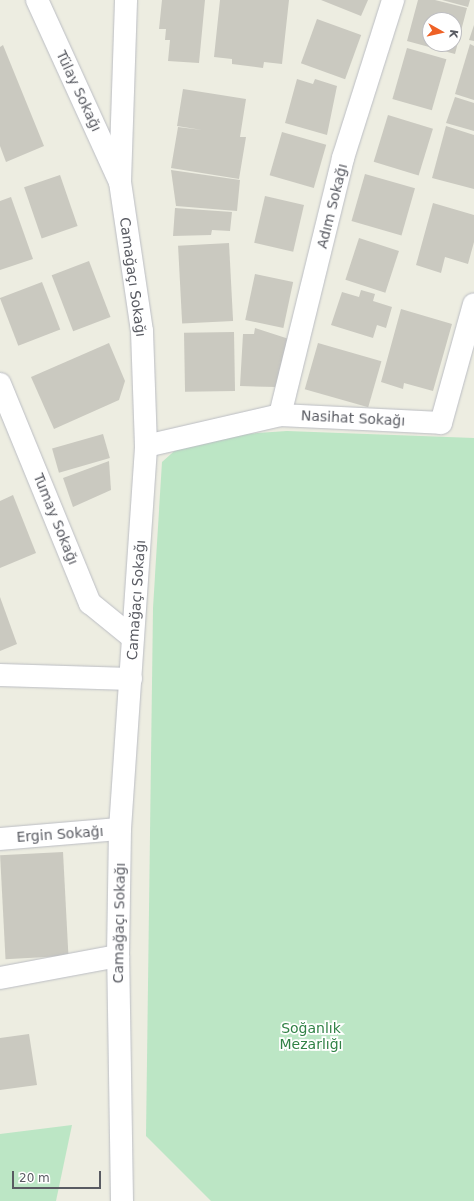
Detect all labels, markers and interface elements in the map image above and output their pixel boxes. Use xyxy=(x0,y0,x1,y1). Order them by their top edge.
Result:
north arrow xyxy=(422,12,462,52)
text: K xyxy=(446,28,460,39)
street label: Tülay Sokağı xyxy=(53,48,105,134)
street label: Adım Sokağı xyxy=(313,162,351,250)
street label: Camağaçı Sokağı xyxy=(116,216,150,338)
street label: Nasihat Sokağı xyxy=(300,407,406,429)
street label: Tumay Sokağı xyxy=(30,471,82,567)
street label: Camağaçı Sokağı xyxy=(123,539,149,661)
street label: Ergin Sokağı xyxy=(16,823,104,845)
street label: Camağaçı Sokağı xyxy=(110,862,128,984)
park label: Soğanlık Mezarlığı xyxy=(280,1020,342,1052)
scale bar xyxy=(14,1163,103,1189)
text: 20 m xyxy=(19,1171,50,1185)

